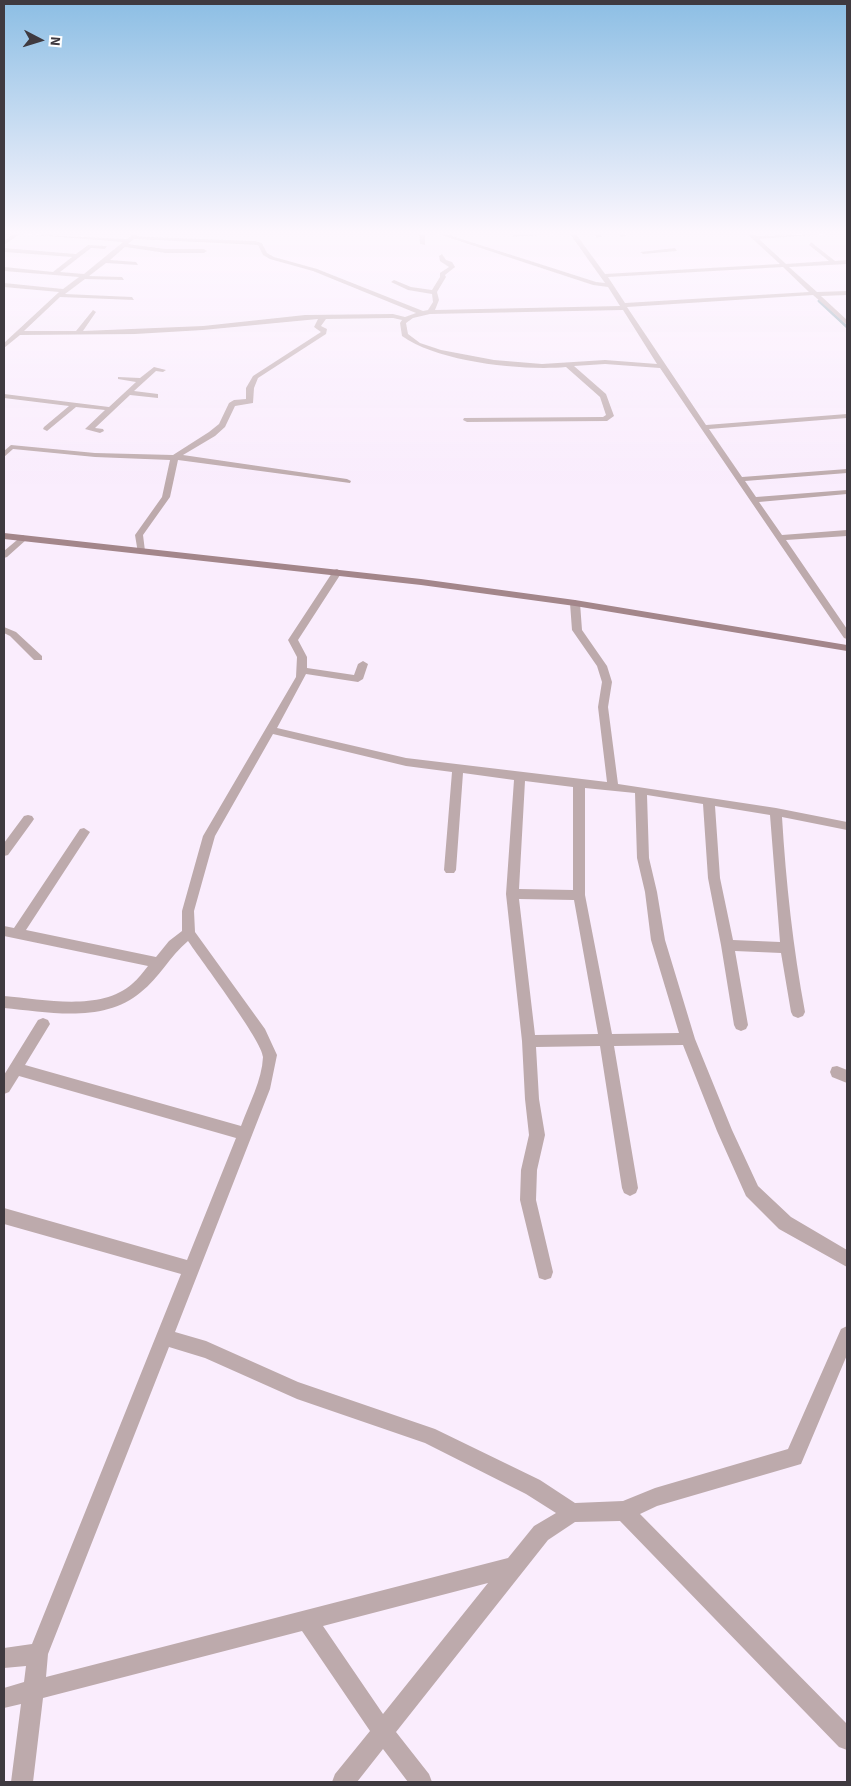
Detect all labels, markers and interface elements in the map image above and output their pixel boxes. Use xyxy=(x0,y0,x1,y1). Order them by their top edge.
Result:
north arrow xyxy=(15,15,65,65)
text: N xyxy=(45,36,65,47)

